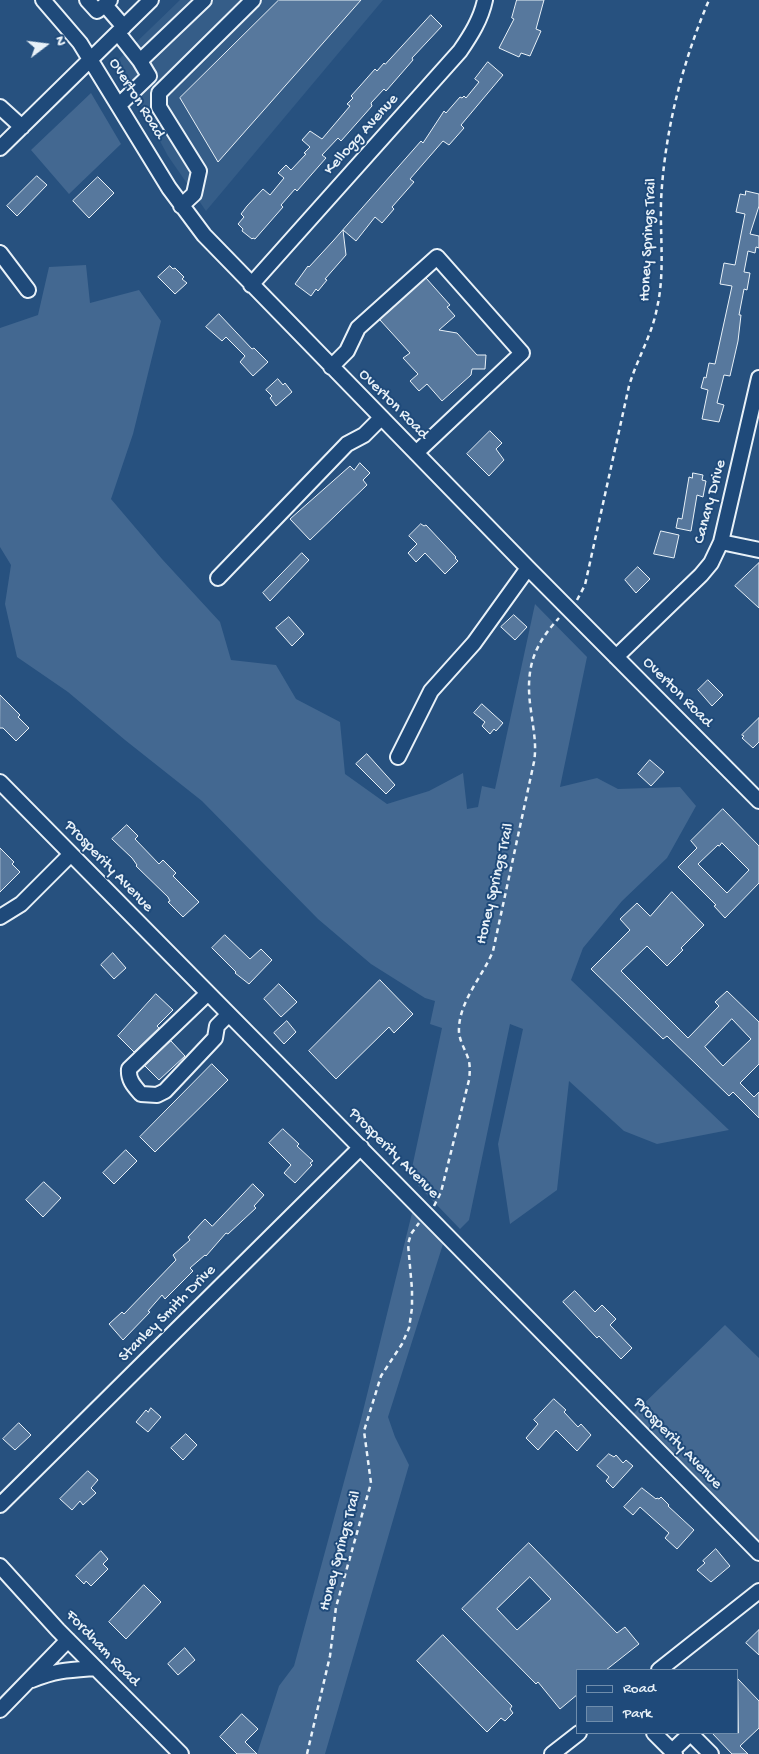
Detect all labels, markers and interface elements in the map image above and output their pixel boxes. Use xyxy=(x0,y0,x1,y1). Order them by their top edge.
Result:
north arrow xyxy=(20,20,70,70)
text: N xyxy=(51,34,69,48)
street label: Overton Road xyxy=(104,55,168,143)
street label: Kellogg Avenue xyxy=(321,90,403,180)
street label: Honey Springs Trail xyxy=(636,178,662,302)
street label: Overton Road xyxy=(354,366,432,444)
street label: Canary Drive xyxy=(691,458,731,546)
street label: Overton Road xyxy=(638,654,716,732)
street label: Prosperity Avenue xyxy=(59,817,157,917)
street label: Honey Springs Trail xyxy=(473,822,519,946)
street label: Prosperity Avenue xyxy=(344,1105,442,1203)
street label: Stanley Smith Drive xyxy=(115,1261,221,1367)
street label: Prosperity Avenue xyxy=(628,1394,726,1494)
street label: Honey Springs Trail xyxy=(316,1489,366,1613)
street label: Fordham Road xyxy=(61,1607,143,1691)
legend xyxy=(576,1669,739,1734)
text: Road xyxy=(623,1680,656,1698)
text: Park xyxy=(623,1705,652,1723)

